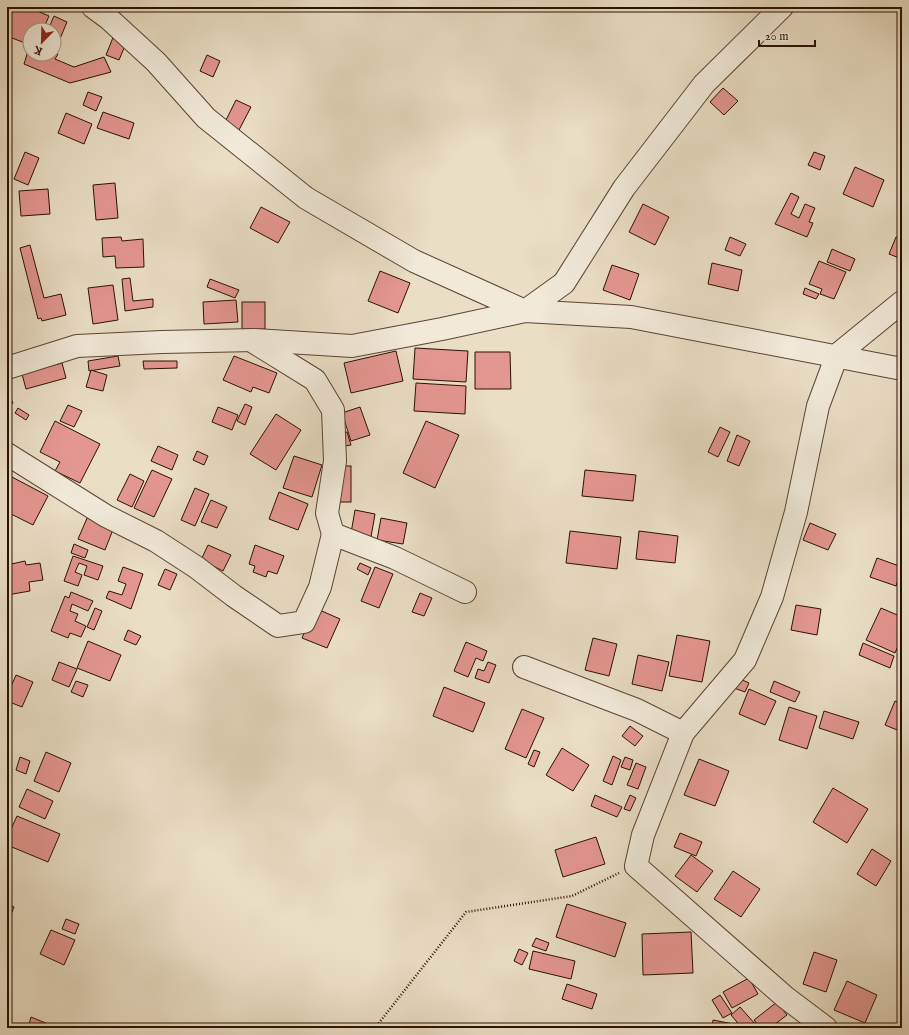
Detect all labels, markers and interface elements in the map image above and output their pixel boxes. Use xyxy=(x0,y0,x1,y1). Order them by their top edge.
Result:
north arrow xyxy=(22,22,62,62)
scale bar xyxy=(759,22,815,48)
text: 20 m xyxy=(765,29,788,44)
text: K xyxy=(31,42,45,58)

